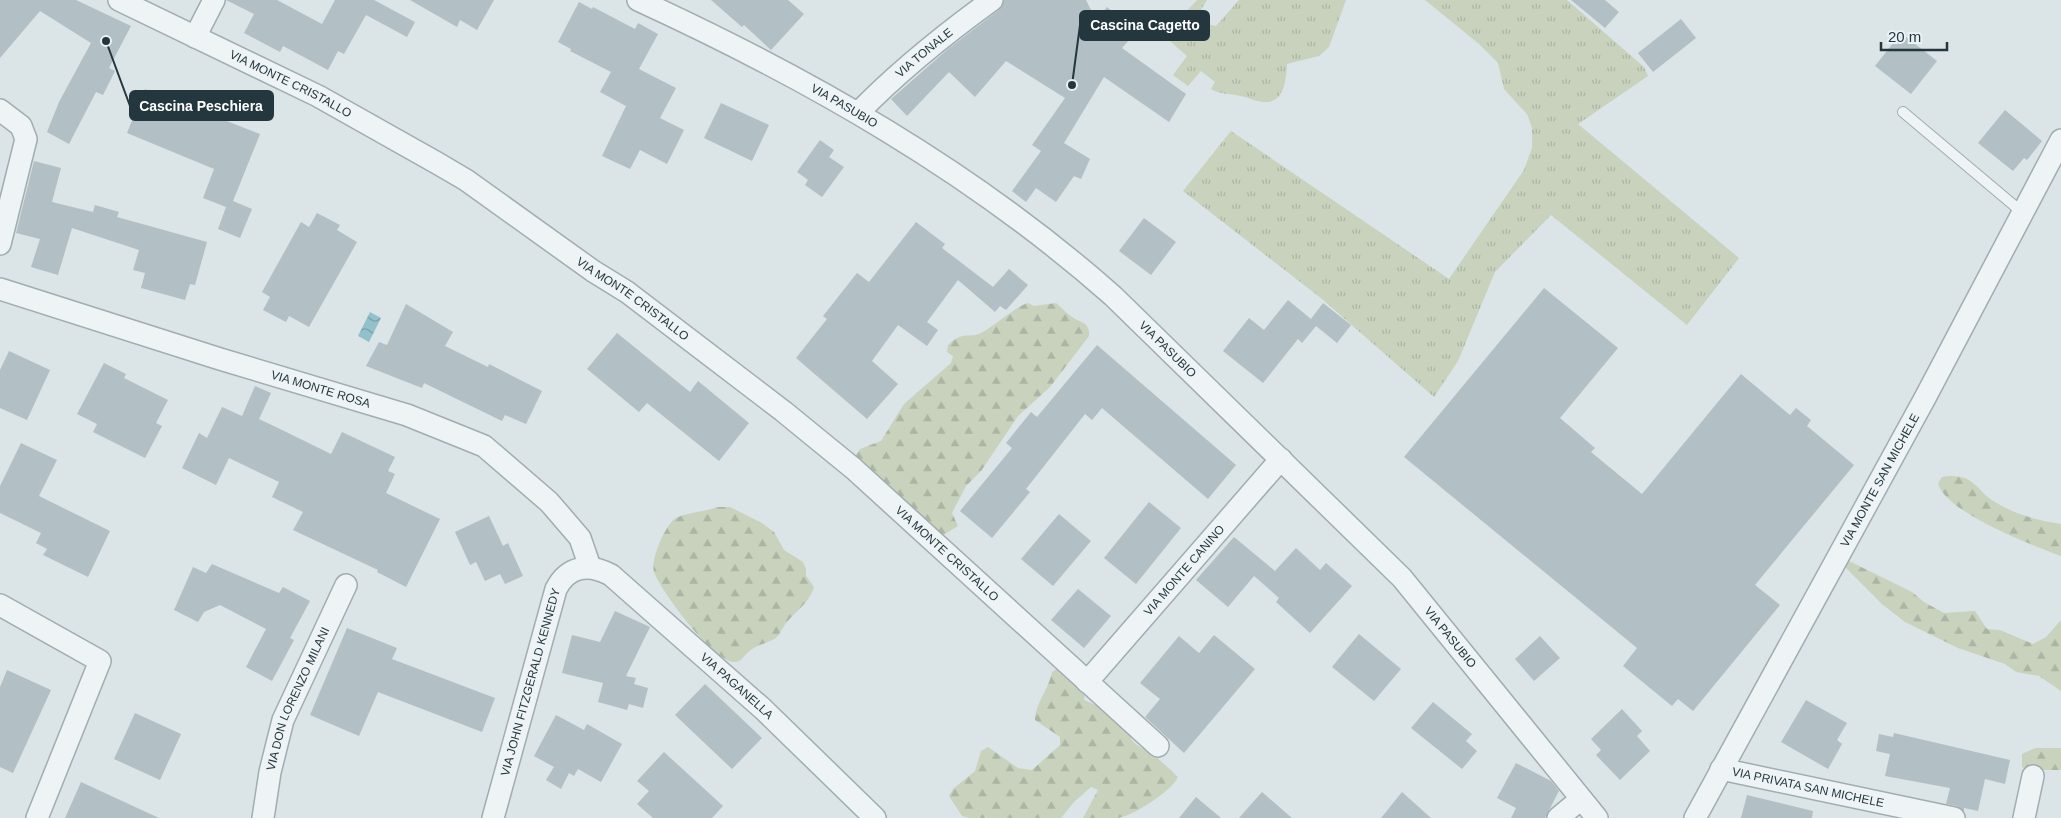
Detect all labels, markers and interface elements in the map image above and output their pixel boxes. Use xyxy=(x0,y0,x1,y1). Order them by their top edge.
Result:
callout: Cascina Cagetto xyxy=(1080,11,1209,40)
text: Cascina Cagetto xyxy=(1090,17,1200,33)
scale bar xyxy=(1881,20,1947,52)
street label: VIA TONALE xyxy=(893,25,955,81)
text: 20 m xyxy=(1888,28,1921,45)
street label: VIA MONTE CRISTALLO xyxy=(227,47,354,120)
street label: VIA PASUBIO xyxy=(809,81,880,131)
callout: Cascina Peschiera xyxy=(130,91,273,120)
text: Cascina Peschiera xyxy=(139,98,263,114)
street label: VIA MONTE CRISTALLO xyxy=(574,254,692,344)
street label: VIA PASUBIO xyxy=(1136,318,1199,380)
street label: VIA MONTE ROSA xyxy=(269,368,372,411)
street label: VIA MONTE SAN MICHELE xyxy=(1838,411,1922,550)
street label: VIA MONTE CRISTALLO xyxy=(892,503,1001,604)
street label: VIA MONTE CANINO xyxy=(1141,522,1227,618)
street label: VIA JOHN FITZGERALD KENNEDY xyxy=(498,587,563,778)
street label: VIA PASUBIO xyxy=(1421,604,1479,671)
street label: VIA DON LORENZO MILANI xyxy=(264,625,332,772)
street label: VIA PAGANELLA xyxy=(698,650,776,722)
street label: VIA PRIVATA SAN MICHELE xyxy=(1731,765,1885,810)

